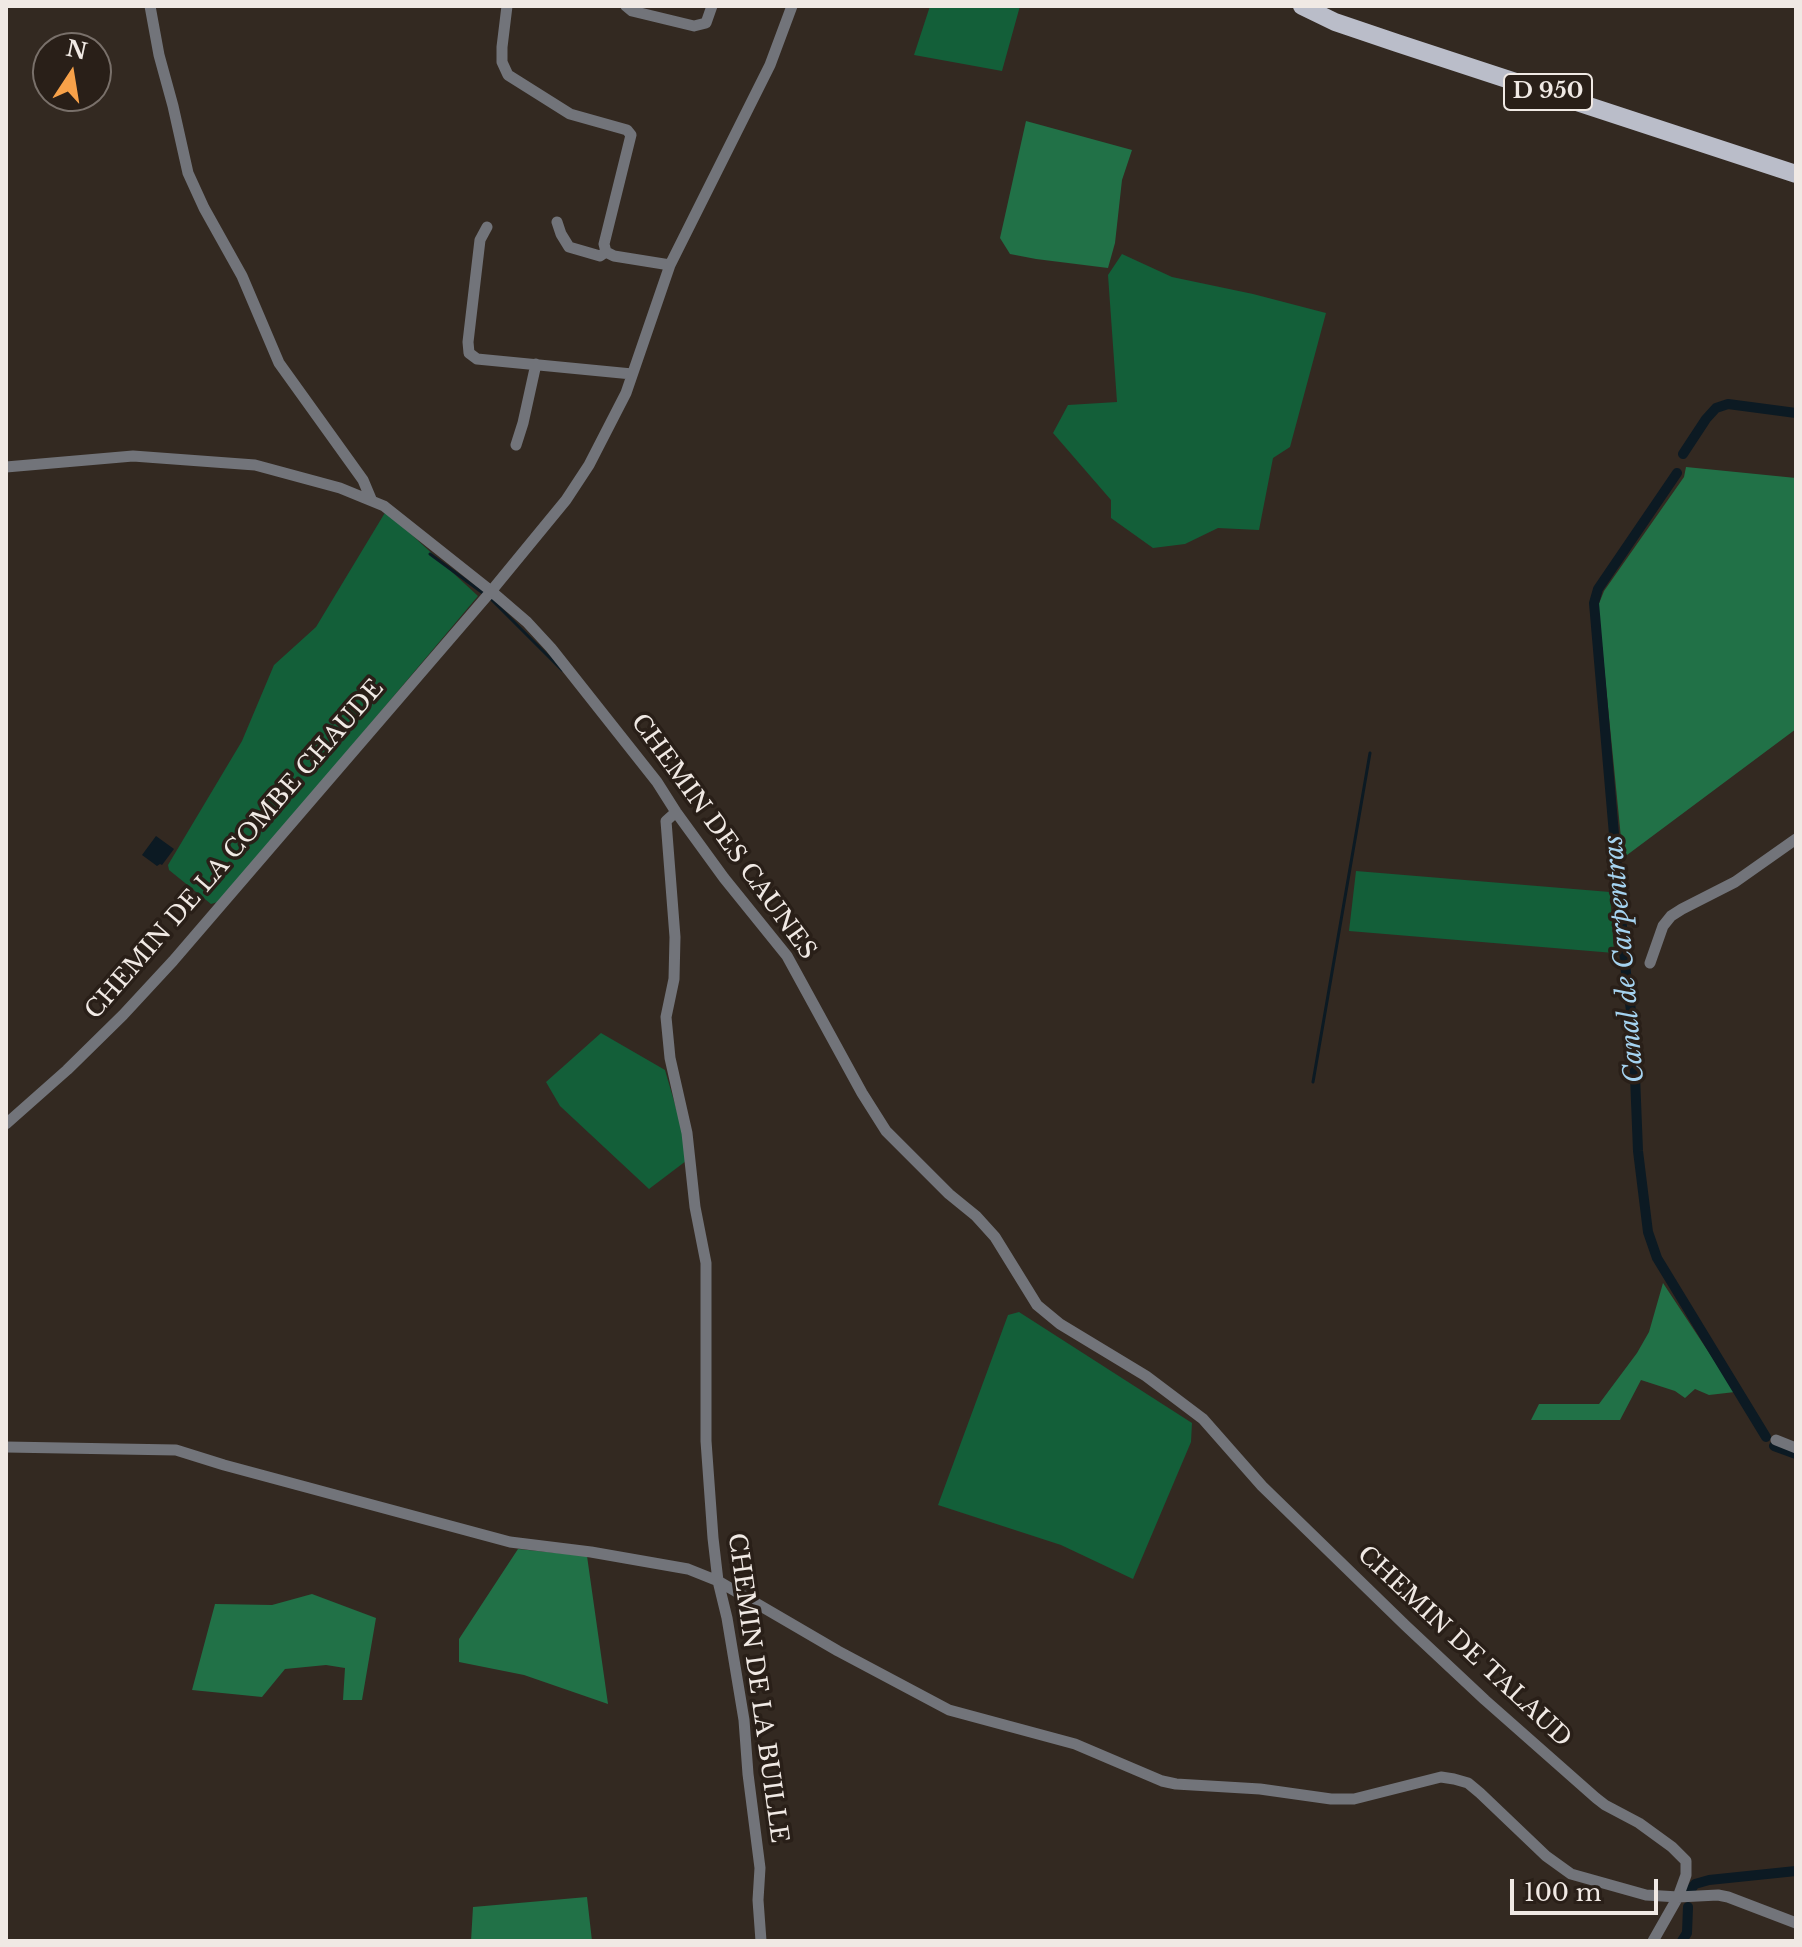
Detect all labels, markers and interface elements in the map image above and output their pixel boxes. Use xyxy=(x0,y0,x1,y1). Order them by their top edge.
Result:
north arrow xyxy=(32,32,112,112)
text: N xyxy=(64,35,90,65)
road number: D 950 xyxy=(1504,74,1592,110)
street label: CHEMIN DE LA COMBE CHAUDE xyxy=(80,675,390,1025)
street label: CHEMIN DES CAUNES xyxy=(624,709,822,965)
water label: Canal de Carpentras xyxy=(1599,834,1651,1084)
street label: CHEMIN DE LA BUILLE xyxy=(721,1531,793,1845)
street label: CHEMIN DE TALAUD xyxy=(1351,1540,1577,1754)
scale bar xyxy=(1514,1863,1662,1913)
text: 100 m xyxy=(1524,1878,1602,1907)

